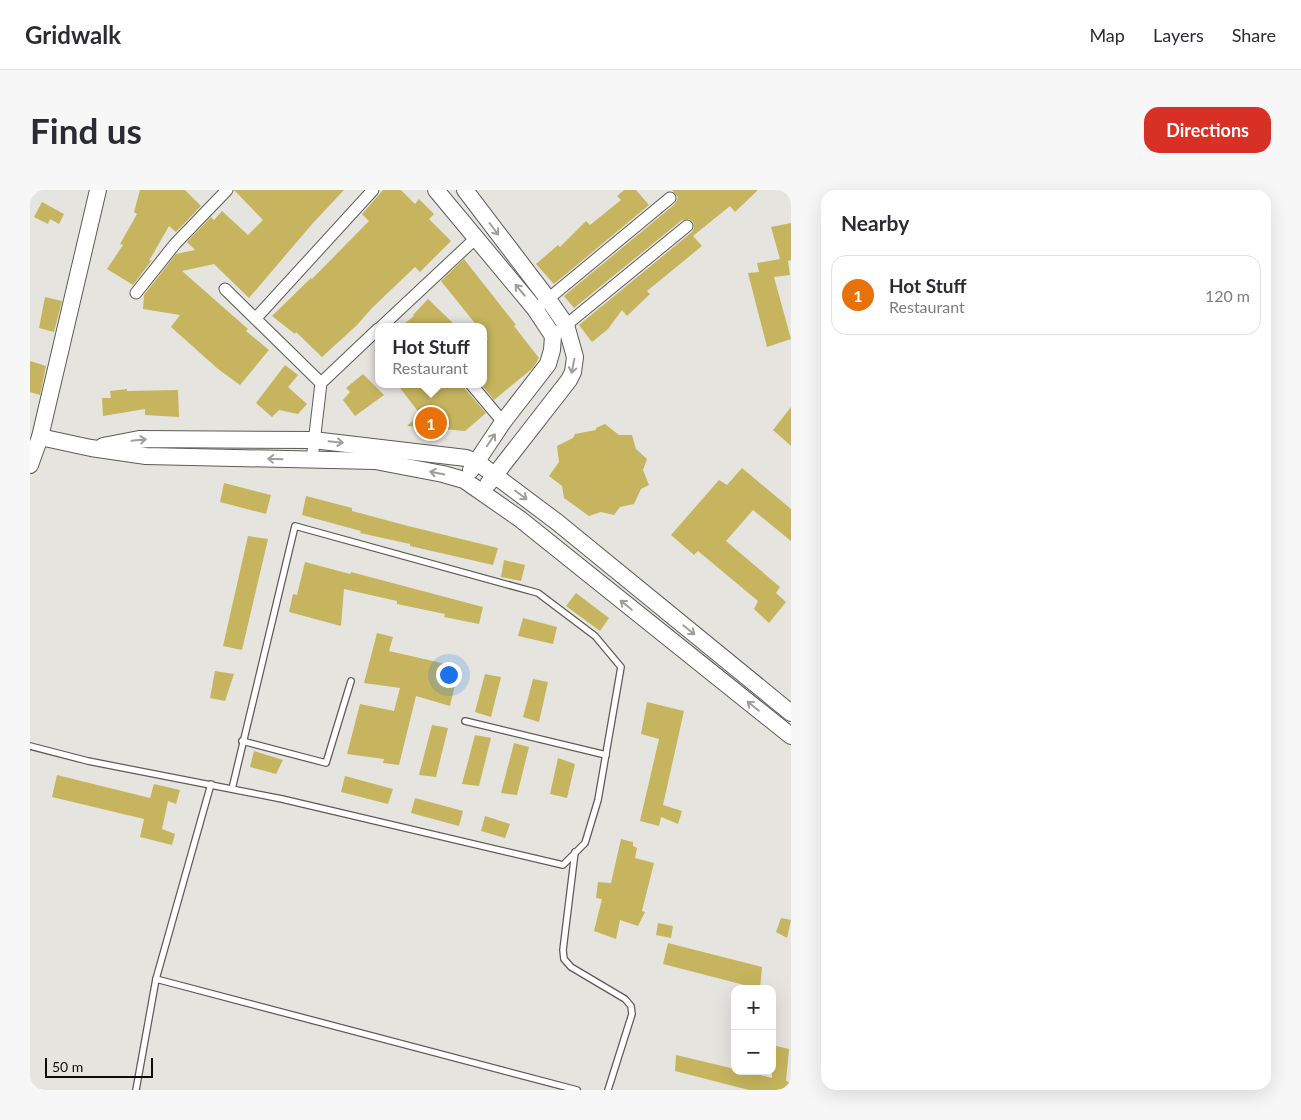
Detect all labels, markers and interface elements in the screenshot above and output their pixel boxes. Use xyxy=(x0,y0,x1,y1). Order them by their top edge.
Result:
text: Gridwalk xyxy=(25,20,121,49)
text: Map xyxy=(1089,24,1125,46)
text: Layers xyxy=(1153,24,1204,46)
text: Share xyxy=(1232,24,1276,46)
button: Directions xyxy=(1144,107,1271,153)
text: Find us xyxy=(30,109,142,151)
text: Nearby xyxy=(841,210,909,235)
one-way arrow xyxy=(489,222,500,235)
text: Hot Stuff xyxy=(889,274,967,297)
one-way arrow xyxy=(514,284,525,297)
text: 1 xyxy=(853,286,863,305)
text: 120 m xyxy=(1205,286,1250,305)
text: Restaurant xyxy=(889,297,965,316)
popup xyxy=(375,323,487,388)
text: Hot Stuff xyxy=(392,335,470,358)
one-way arrow xyxy=(568,357,578,373)
text: Restaurant xyxy=(392,358,468,377)
pin: 1 xyxy=(415,404,447,442)
one-way arrow xyxy=(486,433,496,447)
one-way arrow xyxy=(131,435,147,445)
one-way arrow xyxy=(328,437,344,447)
one-way arrow xyxy=(268,455,284,464)
one-way arrow xyxy=(429,468,445,477)
one-way arrow xyxy=(514,490,527,501)
one-way arrow xyxy=(620,599,633,610)
one-way arrow xyxy=(682,624,695,635)
your location xyxy=(436,662,462,688)
one-way arrow xyxy=(747,701,760,712)
map controls xyxy=(731,985,776,1075)
button: + xyxy=(731,985,776,1030)
button: − xyxy=(731,1030,776,1075)
scale bar xyxy=(45,1055,152,1078)
text: 50 m xyxy=(52,1058,83,1075)

